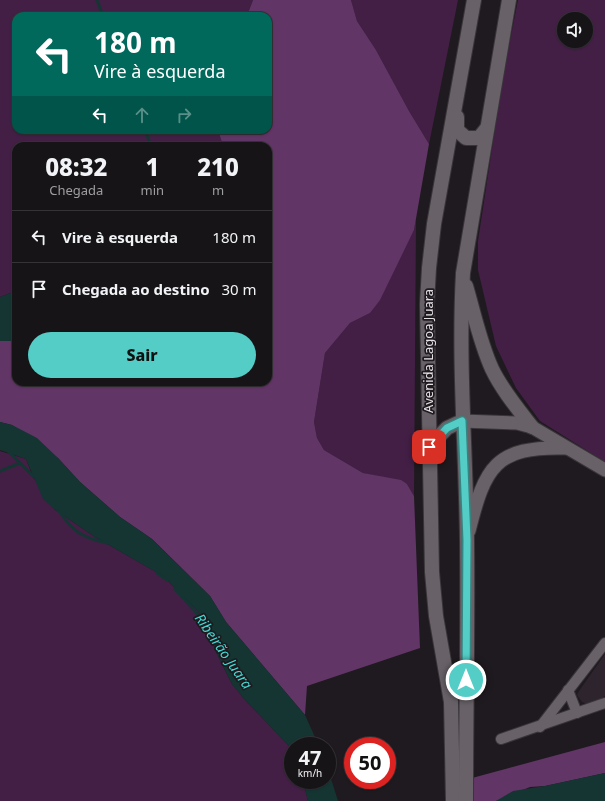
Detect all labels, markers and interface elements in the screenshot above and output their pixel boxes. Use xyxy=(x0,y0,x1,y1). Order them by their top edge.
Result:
map controls xyxy=(557,12,593,48)
button: sound xyxy=(557,12,593,48)
text: 180 m xyxy=(94,23,177,61)
icon: left xyxy=(28,28,80,80)
text: Vire à esquerda xyxy=(94,59,226,83)
icon: left xyxy=(89,104,111,126)
icon: ahead xyxy=(131,104,153,126)
icon: right xyxy=(173,104,195,126)
text: 08:32 xyxy=(45,150,107,183)
text: 1 xyxy=(145,150,159,183)
text: 210 xyxy=(197,150,239,183)
text: Chegada xyxy=(49,181,103,199)
text: min xyxy=(141,181,164,199)
text: m xyxy=(212,181,224,199)
icon: left xyxy=(28,226,50,248)
text: Vire à esquerda xyxy=(62,227,178,247)
text: 180 m xyxy=(212,227,256,247)
icon: arrive xyxy=(28,278,50,300)
text: Chegada ao destino xyxy=(62,279,210,299)
text: 30 m xyxy=(222,279,257,299)
street label: Avenida Lagoa Juara xyxy=(419,289,437,413)
button: Sair xyxy=(28,332,256,378)
pin xyxy=(412,430,446,464)
icon: arrive xyxy=(418,436,440,458)
water label: Ribeirão Juara xyxy=(191,609,257,693)
position arrow xyxy=(445,659,487,701)
speed limit sign: 50 xyxy=(344,737,396,789)
text: 47 xyxy=(299,744,321,771)
text: km/h xyxy=(298,766,322,780)

